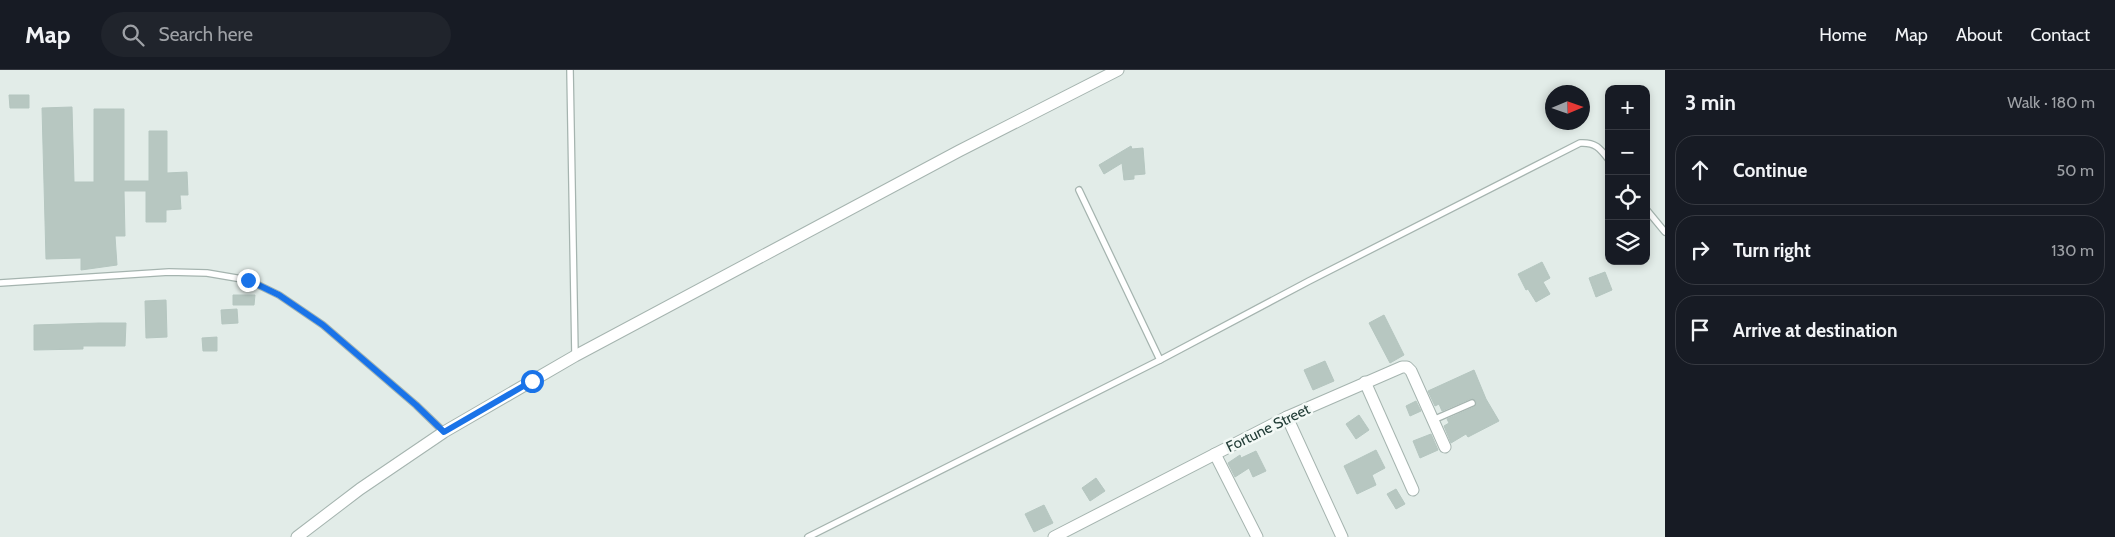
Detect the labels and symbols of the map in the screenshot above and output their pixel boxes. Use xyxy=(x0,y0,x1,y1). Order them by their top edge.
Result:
north arrow xyxy=(1545,85,1590,130)
route end xyxy=(237,269,260,292)
route start xyxy=(521,370,544,393)
street label: Fortune Street xyxy=(1223,400,1313,456)

